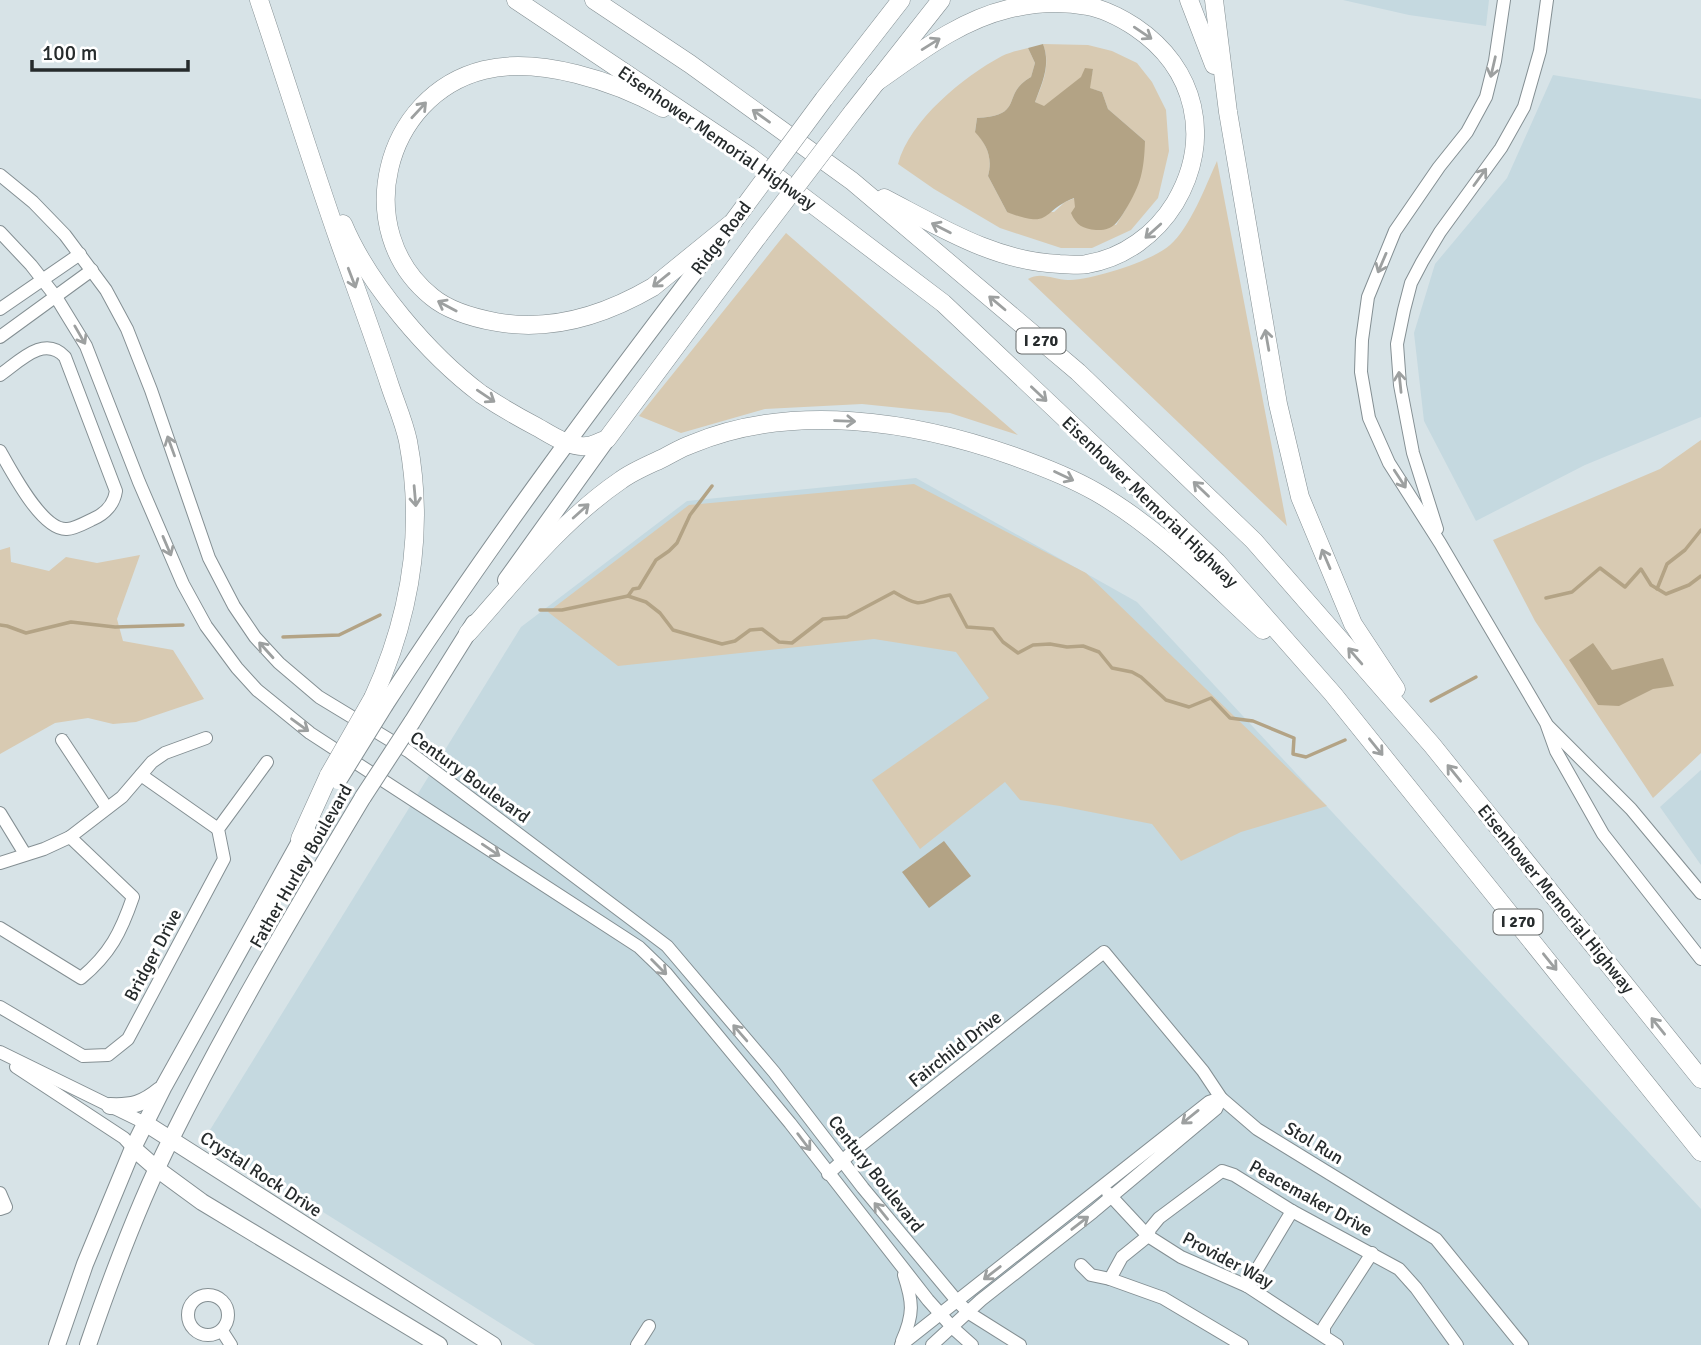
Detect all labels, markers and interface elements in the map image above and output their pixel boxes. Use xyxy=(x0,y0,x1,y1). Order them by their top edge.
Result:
one-way arrow xyxy=(1133,26,1153,40)
scale bar xyxy=(32,28,187,72)
one-way arrow xyxy=(921,37,941,51)
text: 100 m xyxy=(42,40,97,66)
one-way arrow xyxy=(1486,56,1499,78)
street label: Eisenhower Memorial Highway xyxy=(614,61,821,215)
one-way arrow xyxy=(411,101,427,119)
one-way arrow xyxy=(752,108,771,123)
one-way arrow xyxy=(1473,168,1487,187)
street label: Ridge Road xyxy=(686,197,756,279)
one-way arrow xyxy=(931,221,952,234)
one-way arrow xyxy=(1145,222,1162,239)
one-way arrow xyxy=(1375,252,1388,273)
one-way arrow xyxy=(347,267,360,288)
one-way arrow xyxy=(653,272,671,288)
one-way arrow xyxy=(988,295,1006,311)
one-way arrow xyxy=(437,299,458,312)
one-way arrow xyxy=(73,325,87,345)
road number: I 270 xyxy=(1016,328,1066,354)
one-way arrow xyxy=(1260,329,1273,352)
one-way arrow xyxy=(1393,371,1406,394)
one-way arrow xyxy=(1030,386,1047,403)
one-way arrow xyxy=(476,388,495,403)
street label: Eisenhower Memorial Highway xyxy=(1057,412,1243,593)
one-way arrow xyxy=(833,415,856,428)
one-way arrow xyxy=(164,435,176,457)
one-way arrow xyxy=(1393,469,1407,489)
one-way arrow xyxy=(1053,470,1074,484)
one-way arrow xyxy=(1193,481,1210,498)
one-way arrow xyxy=(409,484,422,507)
one-way arrow xyxy=(572,503,590,519)
one-way arrow xyxy=(161,534,174,556)
one-way arrow xyxy=(1318,548,1331,570)
one-way arrow xyxy=(258,642,275,659)
one-way arrow xyxy=(1347,648,1363,666)
one-way arrow xyxy=(291,718,309,733)
street label: Century Boulevard xyxy=(406,726,534,828)
one-way arrow xyxy=(1368,738,1384,756)
one-way arrow xyxy=(1446,764,1462,782)
street label: Father Hurley Boulevard xyxy=(245,780,357,952)
street label: Eisenhower Memorial Highway xyxy=(1473,800,1639,998)
one-way arrow xyxy=(480,844,500,858)
street label: Bridger Drive xyxy=(119,905,187,1005)
road number: I 270 xyxy=(1494,910,1542,934)
one-way arrow xyxy=(1542,952,1557,971)
one-way arrow xyxy=(651,958,668,975)
street label: Fairchild Drive xyxy=(904,1006,1006,1092)
one-way arrow xyxy=(1650,1018,1666,1036)
one-way arrow xyxy=(732,1024,748,1042)
one-way arrow xyxy=(1181,1110,1200,1125)
street label: Century Boulevard xyxy=(823,1111,929,1237)
street label: Stol Run xyxy=(1281,1117,1347,1169)
street label: Crystal Rock Drive xyxy=(196,1126,326,1222)
one-way arrow xyxy=(797,1133,812,1151)
street label: Peacemaker Drive xyxy=(1246,1155,1376,1241)
one-way arrow xyxy=(874,1203,889,1221)
one-way arrow xyxy=(1070,1215,1088,1230)
street label: Provider Way xyxy=(1179,1227,1278,1293)
one-way arrow xyxy=(984,1266,1002,1281)

